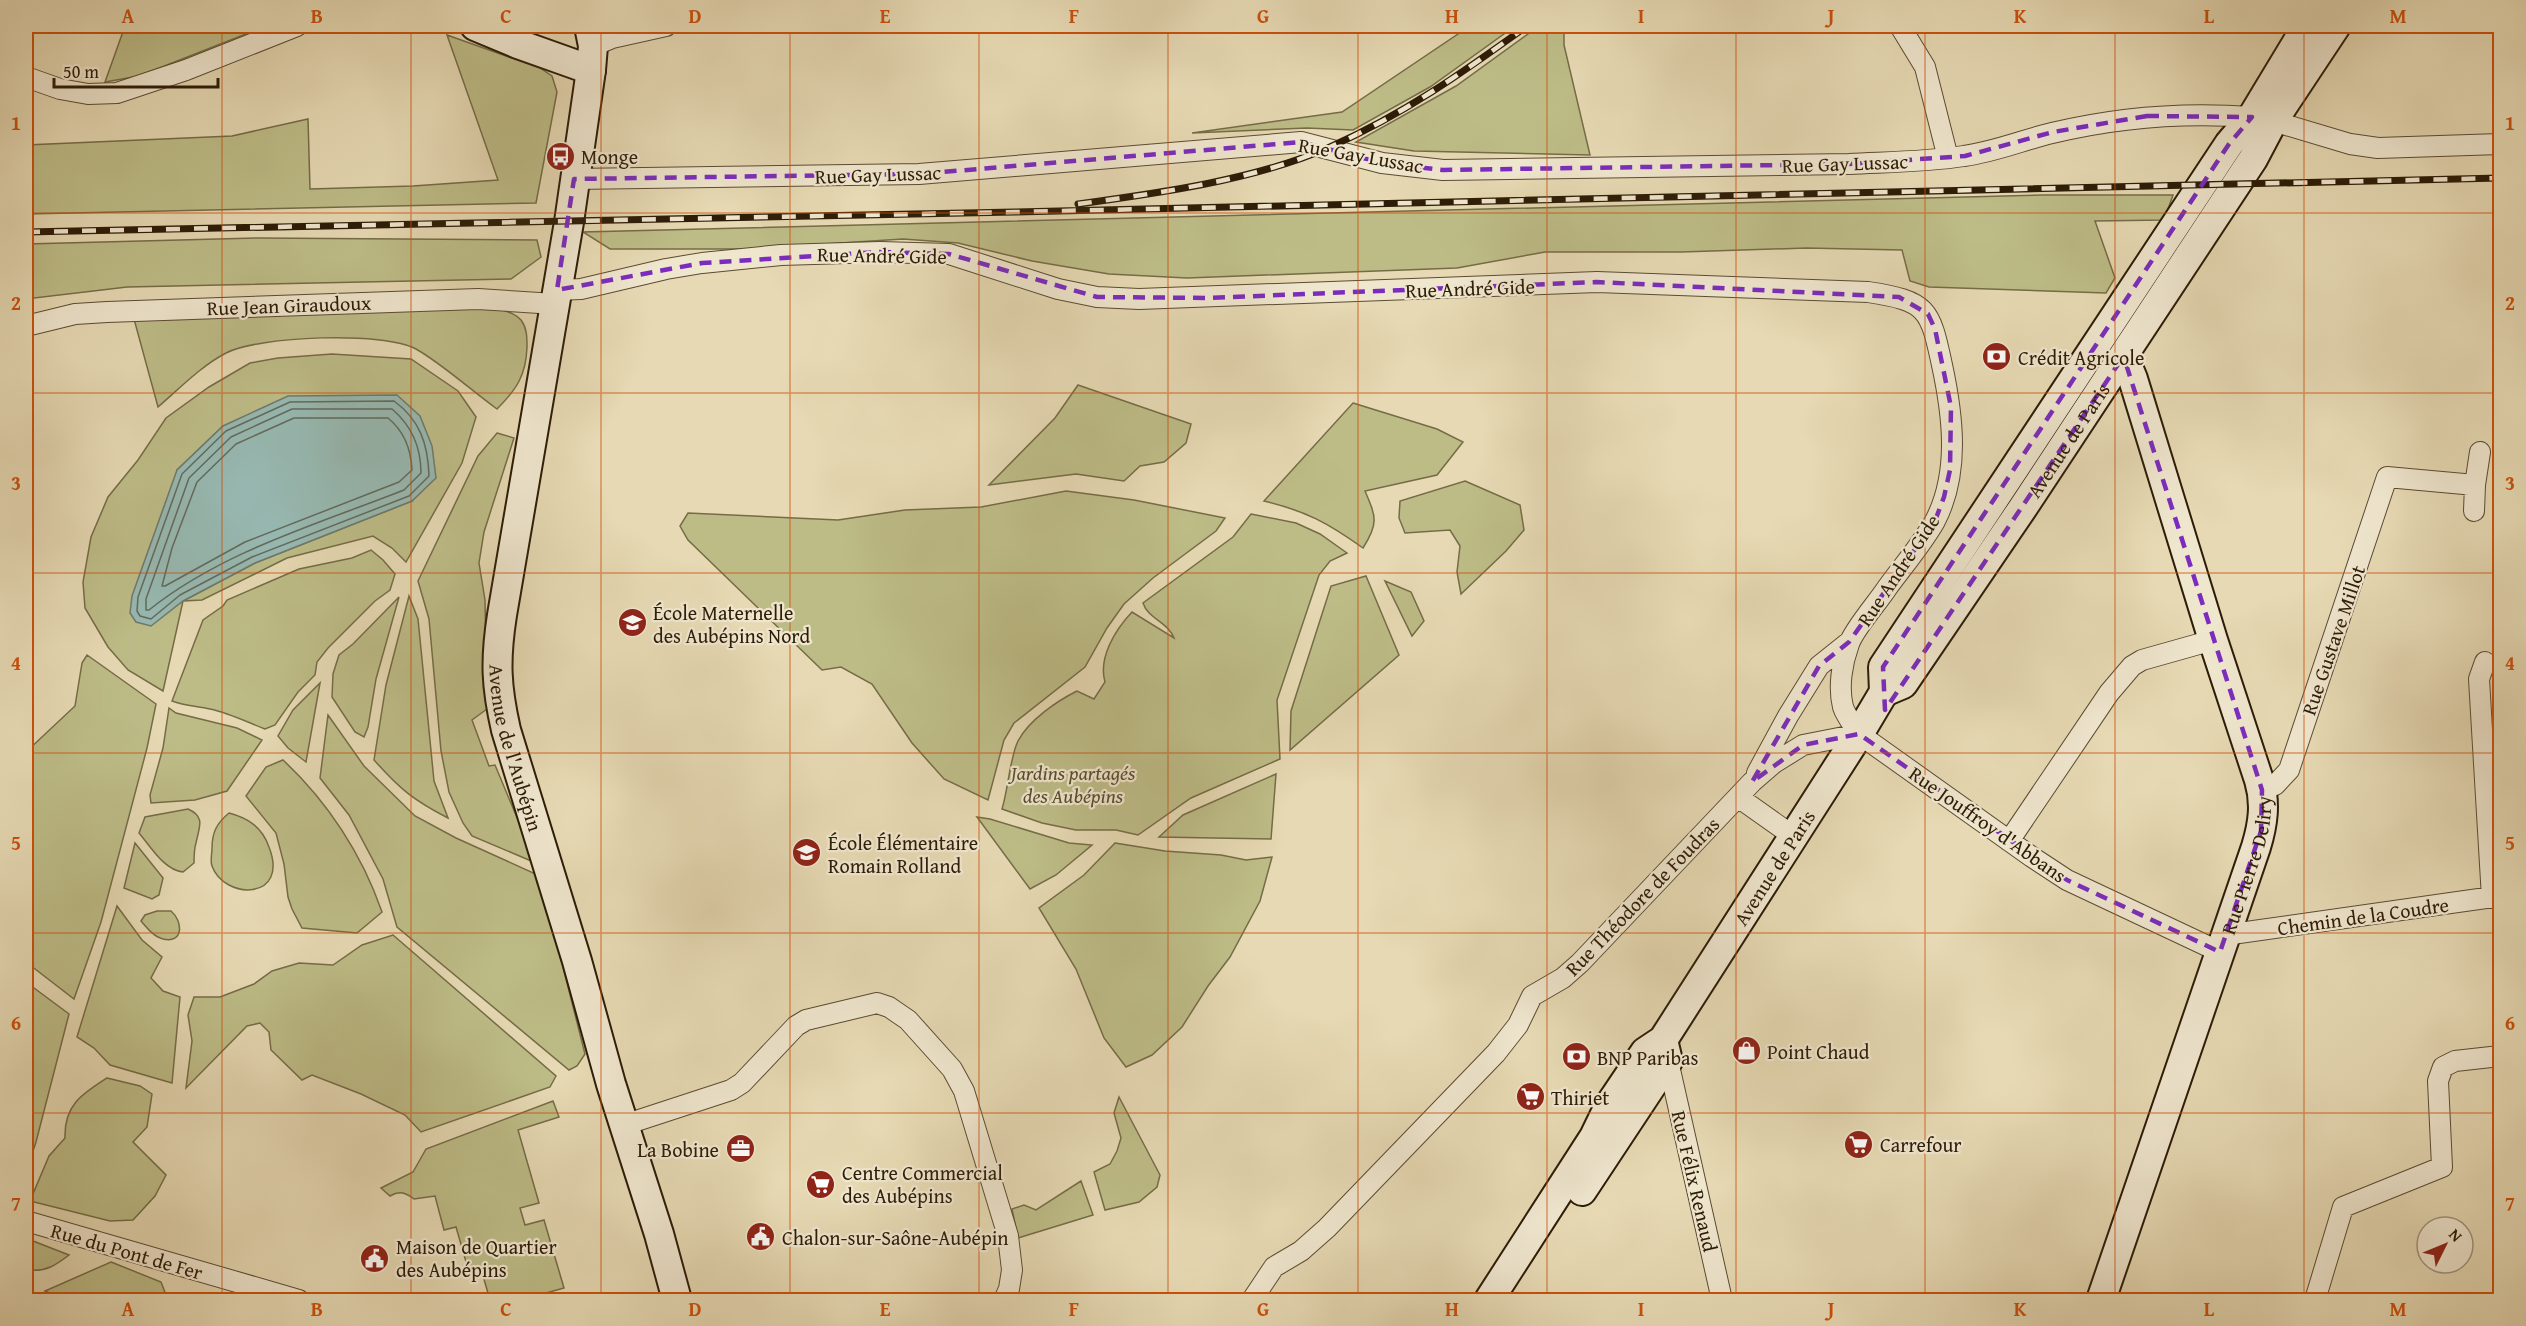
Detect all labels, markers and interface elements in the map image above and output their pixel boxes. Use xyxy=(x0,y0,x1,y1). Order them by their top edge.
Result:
text: A xyxy=(122,1,135,30)
text: B xyxy=(311,1,323,30)
text: C xyxy=(500,1,512,30)
text: D xyxy=(688,1,702,30)
text: E xyxy=(880,1,891,30)
text: F xyxy=(1069,1,1079,30)
text: G xyxy=(1257,1,1269,30)
text: H xyxy=(1445,1,1459,30)
text: I xyxy=(1638,1,1644,30)
text: J xyxy=(1825,1,1835,30)
text: K xyxy=(2014,1,2027,30)
text: L xyxy=(2204,1,2215,30)
text: M xyxy=(2389,1,2407,30)
scale bar xyxy=(54,51,218,89)
text: 50 m xyxy=(63,58,99,85)
text: 1 xyxy=(11,108,21,137)
text: 1 xyxy=(2505,108,2515,137)
street label: Rue Gay Lussac xyxy=(1296,130,1426,180)
bus stop icon: Monge xyxy=(544,140,576,172)
place label: Monge xyxy=(581,142,638,171)
street label: Rue Gay Lussac xyxy=(1781,146,1909,180)
street label: Rue Gay Lussac xyxy=(814,157,942,191)
street label: Rue André Gide xyxy=(817,239,947,271)
street label: Rue André Gide xyxy=(1405,271,1535,305)
text: 2 xyxy=(11,288,21,317)
street label: Rue Jean Giraudoux xyxy=(206,288,373,322)
text: 2 xyxy=(2505,288,2515,317)
bank icon: Crédit Agricole xyxy=(1981,341,2013,373)
place label: Crédit Agricole xyxy=(2018,343,2144,372)
street label: Avenue de Paris xyxy=(2019,377,2116,503)
text: 3 xyxy=(11,468,21,497)
text: 3 xyxy=(2505,468,2515,497)
street label: Rue André Gide xyxy=(1850,508,1946,632)
street label: Rue Gustave Millot xyxy=(2294,561,2372,719)
place label: École Maternelle des Aubépins Nord xyxy=(653,598,810,650)
school or university icon: École Maternelle des Aubépins Nord xyxy=(616,607,648,639)
text: 4 xyxy=(11,648,21,677)
text: 4 xyxy=(2505,648,2515,677)
street label: Avenue de l'Aubépin xyxy=(483,664,551,835)
park label: Jardins partagés des Aubépins xyxy=(1008,758,1136,810)
street label: Rue Jouffroy d'Abbans xyxy=(1903,759,2073,889)
street label: Rue Pierre Deliry xyxy=(2213,795,2278,938)
street label: Avenue de Paris xyxy=(1726,804,1822,931)
street label: Rue Théodore de Foudras xyxy=(1558,810,1726,982)
text: 5 xyxy=(11,828,21,857)
place label: École Élémentaire Romain Rolland xyxy=(828,828,978,880)
text: 5 xyxy=(2505,828,2515,857)
school or university icon: École Élémentaire Romain Rolland xyxy=(791,837,823,869)
street label: Chemin de la Coudre xyxy=(2275,890,2451,942)
text: 6 xyxy=(11,1008,21,1037)
text: 6 xyxy=(2505,1008,2515,1037)
shop icon: Point Chaud xyxy=(1730,1035,1762,1067)
place label: Point Chaud xyxy=(1767,1037,1870,1066)
bank icon: BNP Paribas xyxy=(1560,1041,1592,1073)
place label: BNP Paribas xyxy=(1597,1043,1698,1072)
supermarket icon: Thiriet xyxy=(1514,1081,1546,1113)
place label: Thiriet xyxy=(1551,1083,1609,1112)
street label: Rue Félix Renaud xyxy=(1665,1107,1725,1255)
supermarket icon: Carrefour xyxy=(1843,1128,1875,1160)
place label: Carrefour xyxy=(1880,1130,1962,1159)
office icon: La Bobine xyxy=(724,1133,756,1165)
place label: La Bobine xyxy=(637,1135,719,1164)
place label: Centre Commercial des Aubépins xyxy=(842,1158,1003,1210)
supermarket icon: Centre Commercial des Aubépins xyxy=(805,1168,837,1200)
text: 7 xyxy=(11,1188,21,1217)
text: 7 xyxy=(2505,1188,2515,1217)
street label: Rue du Pont de Fer xyxy=(48,1215,206,1287)
north arrow xyxy=(2415,1215,2475,1275)
public building icon: Chalon-sur-Saône-Aubépin xyxy=(745,1221,777,1253)
place label: Chalon-sur-Saône-Aubépin xyxy=(782,1223,1009,1252)
text: N xyxy=(2444,1223,2469,1247)
place label: Maison de Quartier des Aubépins xyxy=(396,1232,557,1284)
public building icon: Maison de Quartier des Aubépins xyxy=(359,1242,391,1274)
text: A xyxy=(122,1294,135,1323)
text: B xyxy=(311,1294,323,1323)
text: C xyxy=(500,1294,512,1323)
text: D xyxy=(688,1294,702,1323)
text: E xyxy=(880,1294,891,1323)
text: F xyxy=(1069,1294,1079,1323)
text: G xyxy=(1257,1294,1269,1323)
text: H xyxy=(1445,1294,1459,1323)
text: I xyxy=(1638,1294,1644,1323)
text: J xyxy=(1825,1294,1835,1323)
text: K xyxy=(2014,1294,2027,1323)
text: L xyxy=(2204,1294,2215,1323)
text: M xyxy=(2389,1294,2407,1323)

